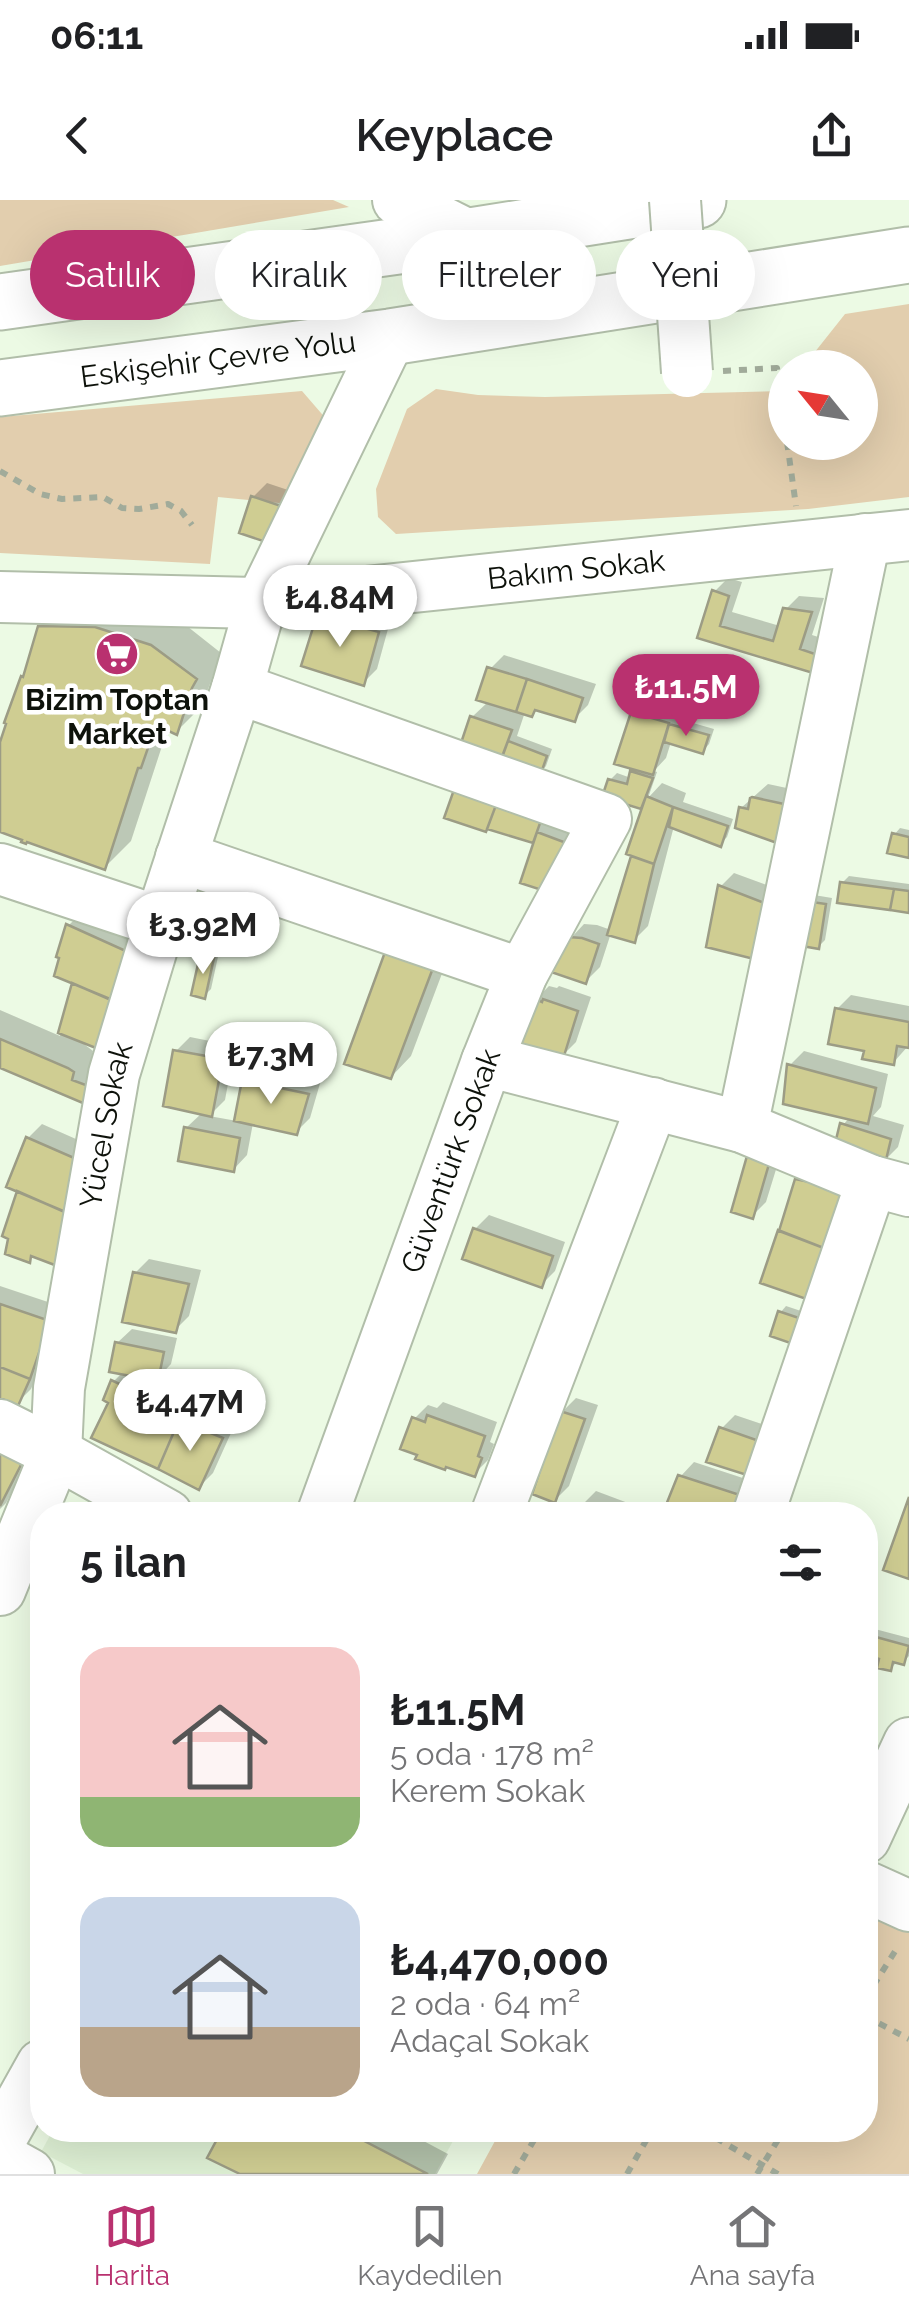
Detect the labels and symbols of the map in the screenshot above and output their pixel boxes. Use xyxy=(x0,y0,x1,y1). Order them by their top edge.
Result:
street label: Eskişehir Çevre Yolu xyxy=(78,324,358,394)
north arrow xyxy=(768,350,878,460)
street label: Bakım Sokak xyxy=(486,543,667,596)
pin: ₺4.84M xyxy=(259,565,421,650)
supermarket icon: Bizim Toptan Market xyxy=(94,631,140,677)
pin: ₺11.5M xyxy=(605,654,767,739)
place label: Bizim Toptan Market xyxy=(25,682,209,751)
pin: ₺3.92M xyxy=(122,892,284,977)
pin: ₺7.3M xyxy=(201,1022,341,1107)
street label: Yücel Sokak xyxy=(73,1038,140,1211)
street label: Güventürk Sokak xyxy=(394,1044,507,1278)
pin: ₺4.47M xyxy=(109,1369,271,1454)

